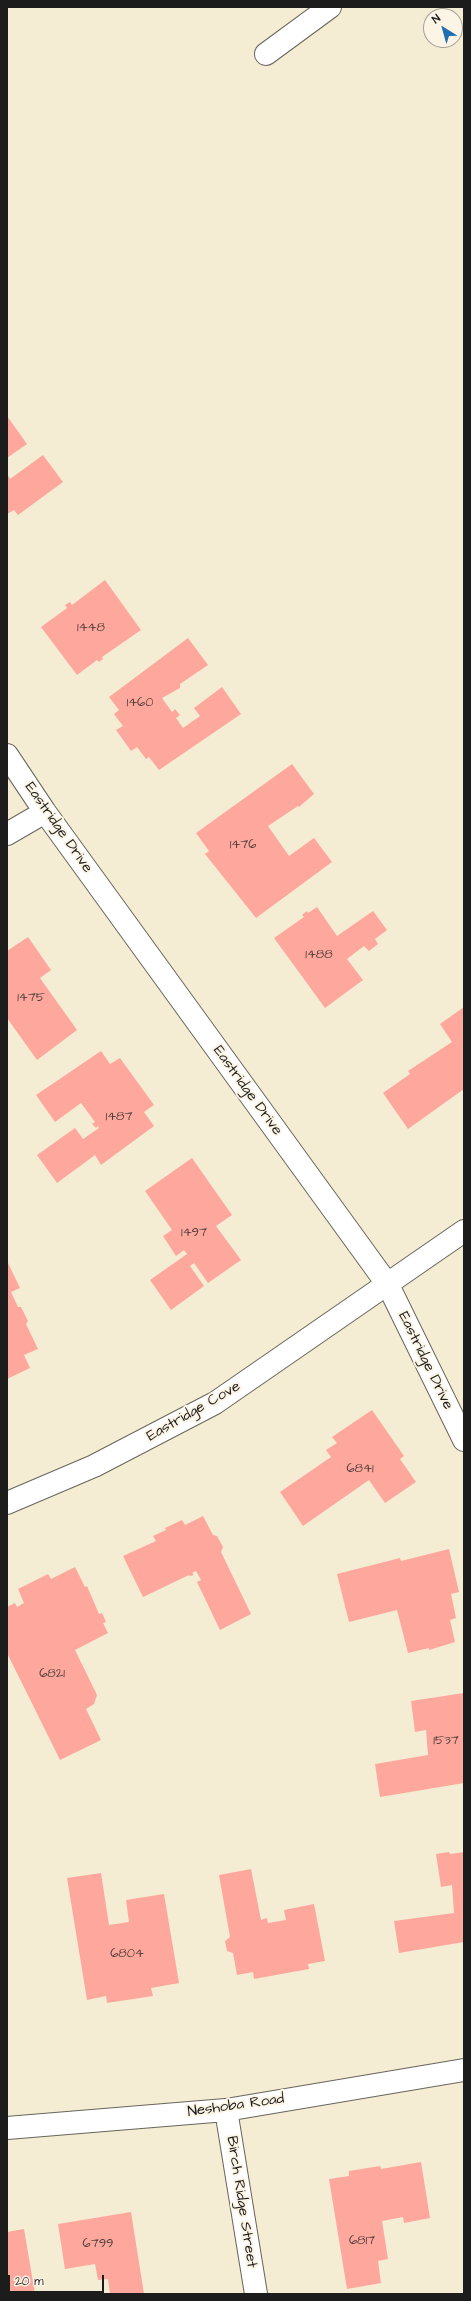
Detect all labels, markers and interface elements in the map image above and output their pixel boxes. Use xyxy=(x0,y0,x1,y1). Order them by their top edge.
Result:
north arrow xyxy=(423,8,463,48)
text: N xyxy=(429,11,443,27)
house number: 1448 xyxy=(77,620,105,636)
house number: 1460 xyxy=(127,695,153,711)
street label: Eastridge Drive xyxy=(20,779,96,877)
house number: 1476 xyxy=(230,837,256,853)
house number: 1488 xyxy=(305,947,333,963)
house number: 1475 xyxy=(17,990,45,1006)
street label: Eastridge Drive xyxy=(208,1043,286,1139)
house number: 1487 xyxy=(106,1109,132,1125)
house number: 1497 xyxy=(181,1225,207,1241)
street label: Eastridge Drive xyxy=(394,1309,456,1413)
street label: Eastridge Cove xyxy=(144,1378,244,1446)
house number: 6841 xyxy=(346,1461,374,1477)
house number: 6821 xyxy=(39,1666,65,1682)
house number: 1537 xyxy=(433,1733,459,1749)
house number: 6804 xyxy=(110,1946,144,1962)
street label: Neshoba Road xyxy=(187,2090,285,2122)
street label: Birch Ridge Street xyxy=(222,2135,260,2269)
house number: 6817 xyxy=(349,2233,375,2249)
house number: 6799 xyxy=(83,2236,113,2252)
scale bar xyxy=(10,2267,106,2293)
text: 20 m xyxy=(15,2273,44,2290)

